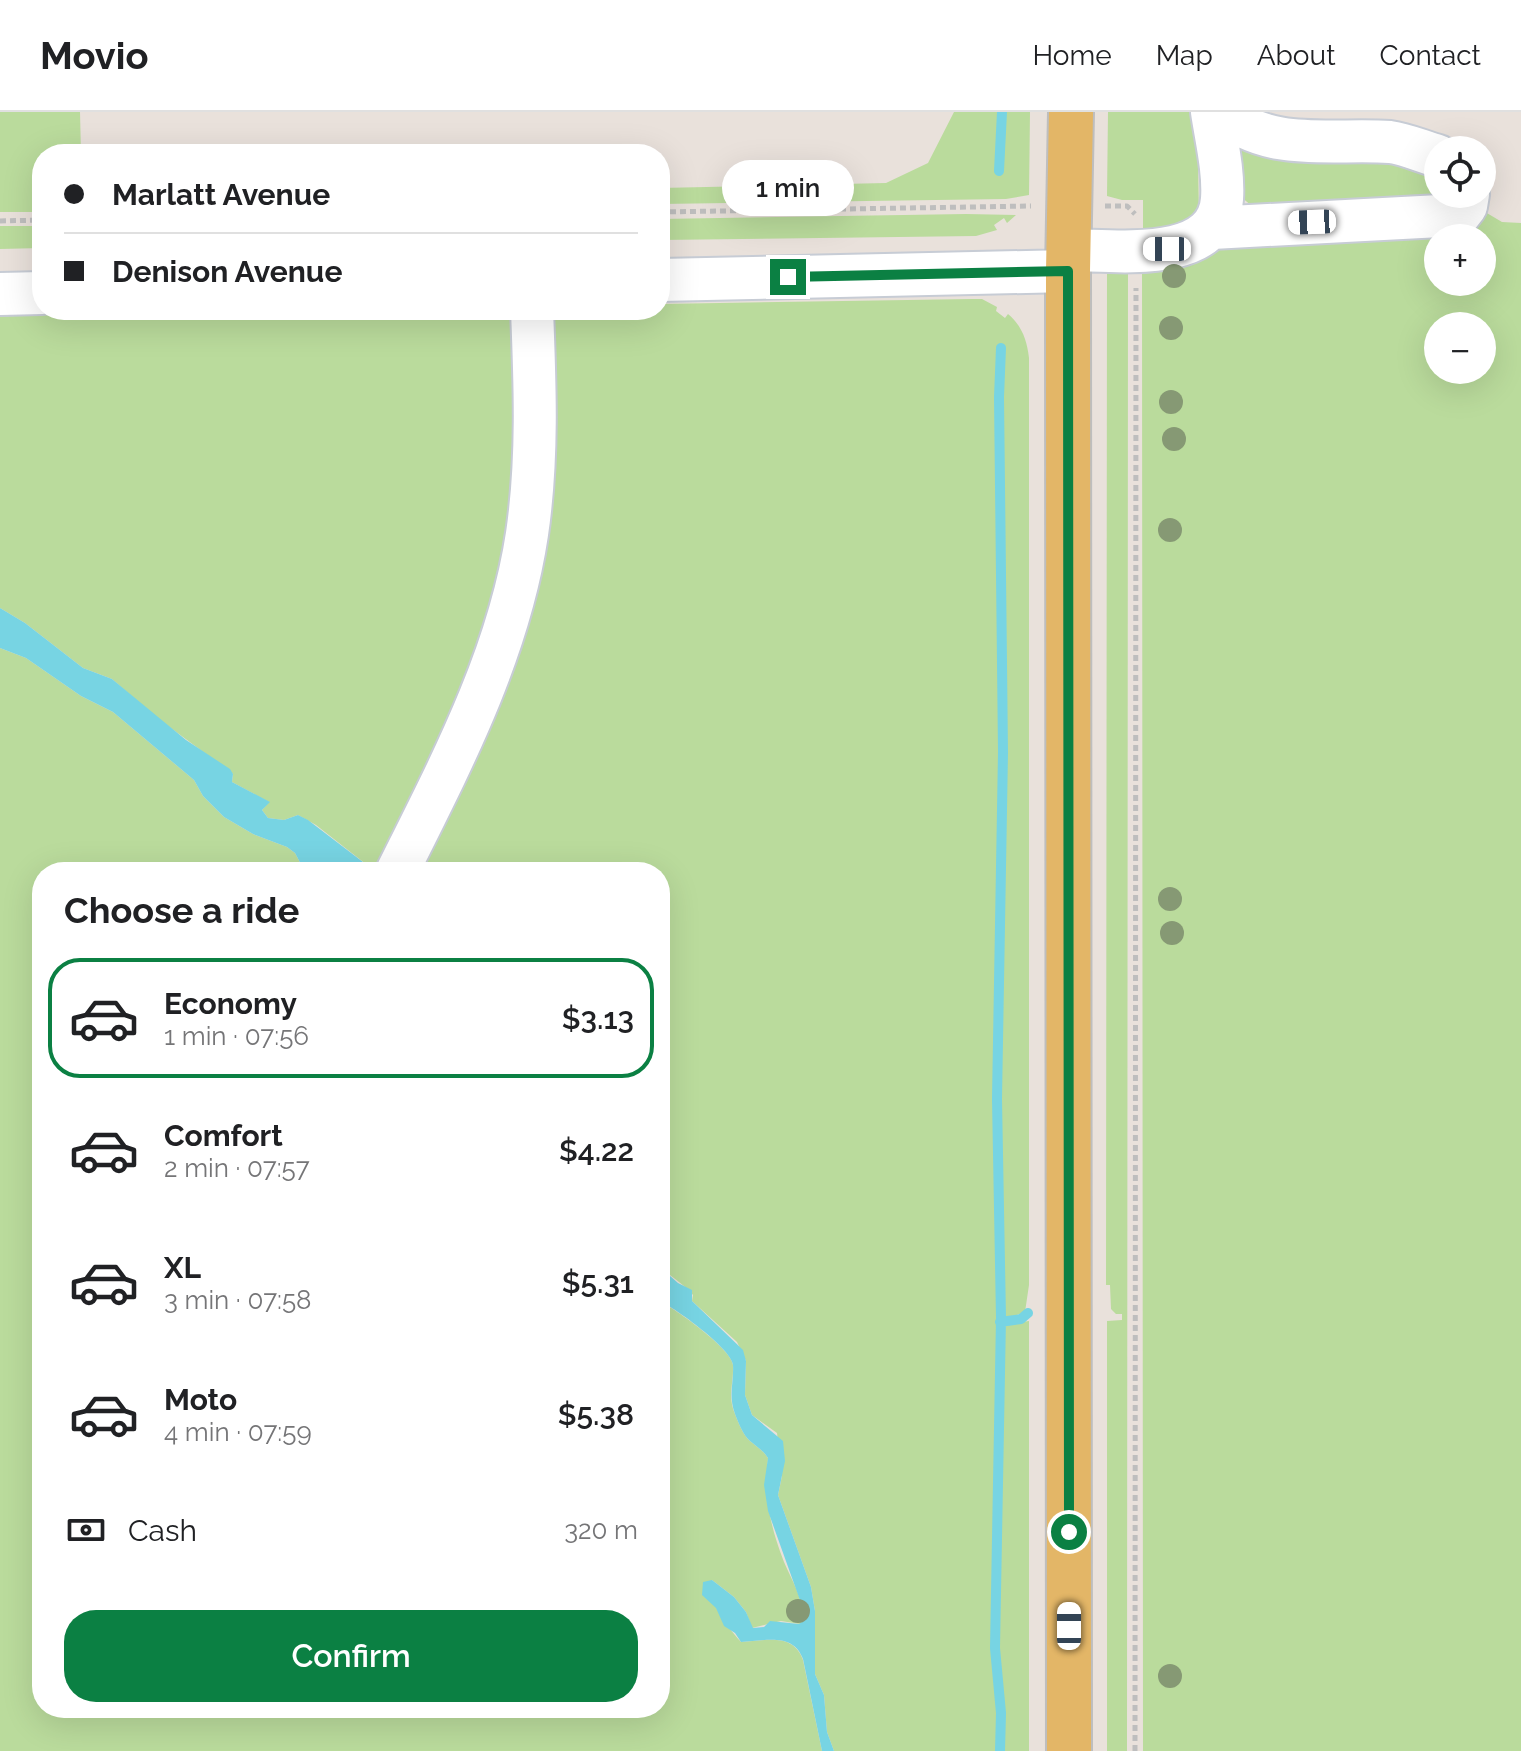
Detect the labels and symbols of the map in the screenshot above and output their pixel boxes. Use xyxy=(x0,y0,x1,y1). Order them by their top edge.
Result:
callout: 1 min xyxy=(722,161,854,217)
car xyxy=(1288,209,1336,235)
car xyxy=(1143,237,1191,261)
route end xyxy=(770,259,806,295)
route start xyxy=(1051,1514,1087,1550)
car xyxy=(1057,1602,1081,1650)

